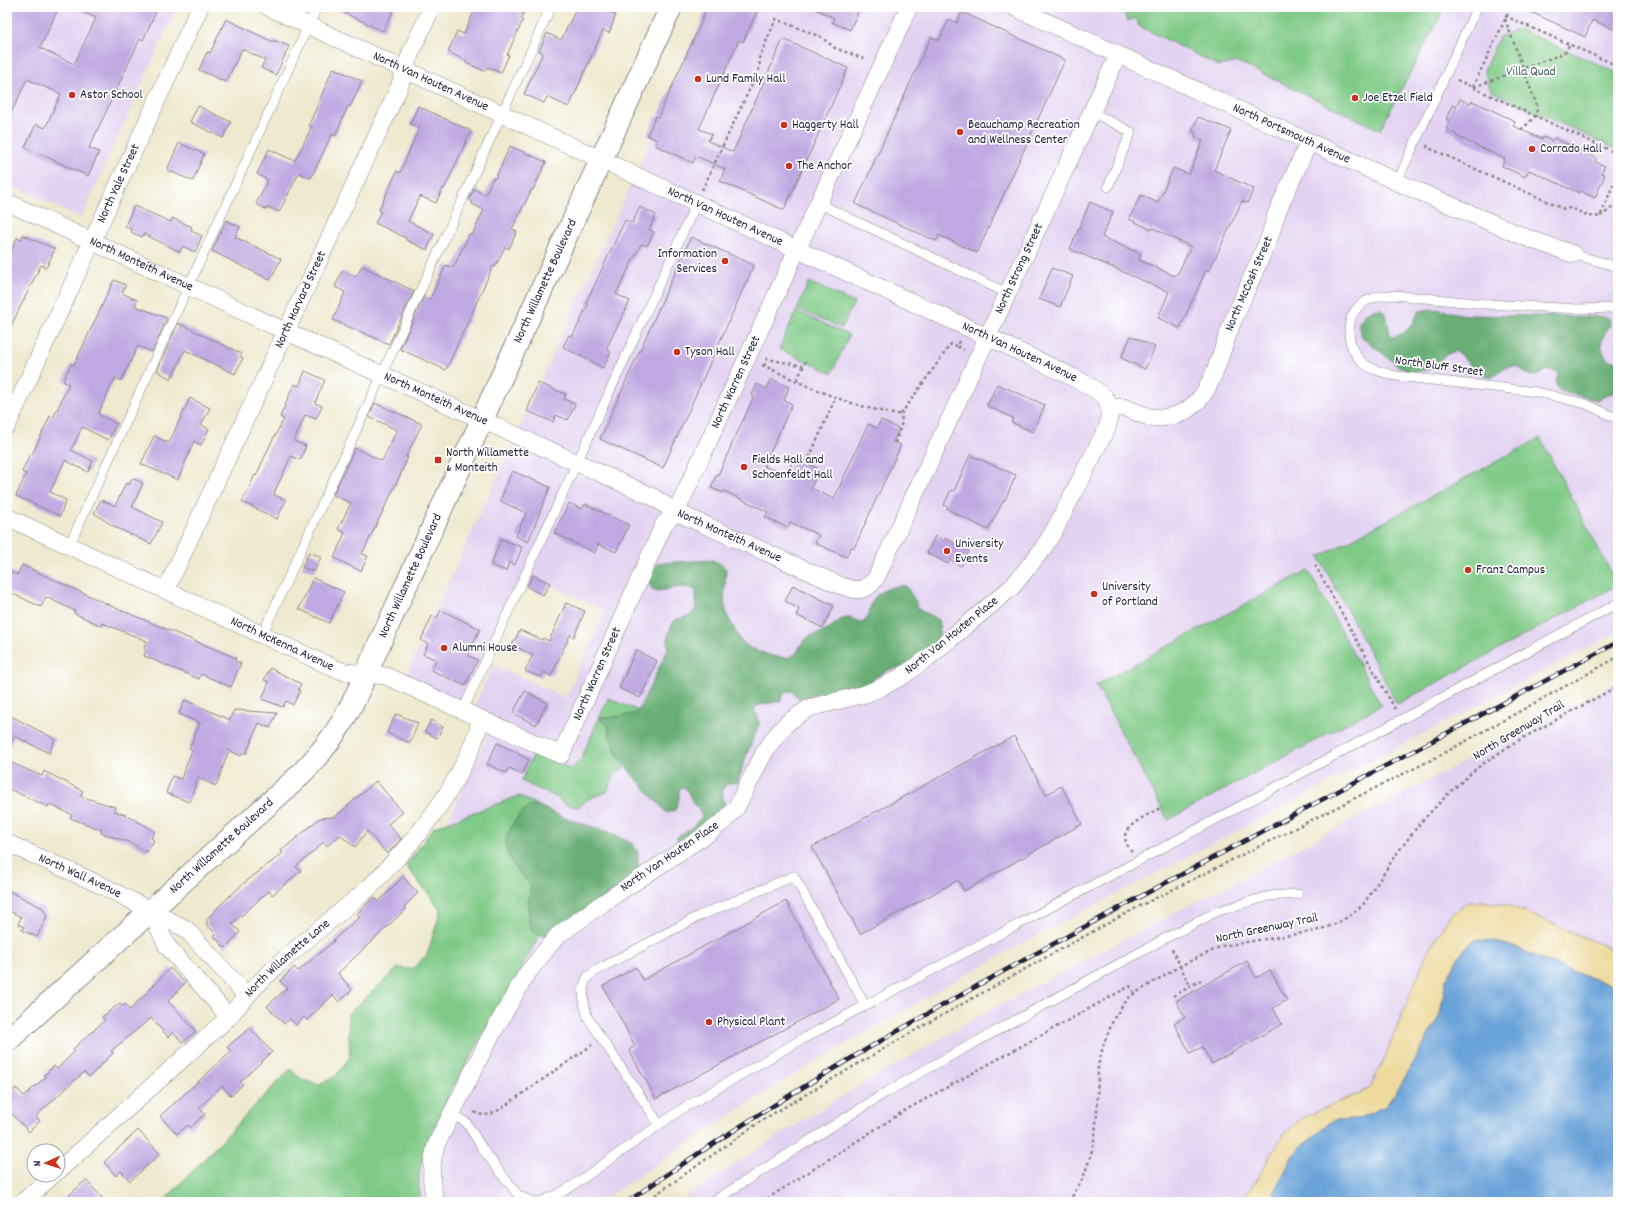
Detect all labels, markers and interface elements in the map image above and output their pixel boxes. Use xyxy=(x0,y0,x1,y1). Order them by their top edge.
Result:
street label: North Van Houten Avenue xyxy=(370,47,492,116)
park label: Villa Quad xyxy=(1506,63,1556,82)
place label: Lund Family Hall xyxy=(706,70,785,89)
marker: Lund Family Hall xyxy=(693,74,703,84)
place label: Astor School xyxy=(80,86,143,105)
place label: Joe Etzel Field xyxy=(1363,89,1433,108)
marker: Astor School xyxy=(67,90,77,100)
marker: Joe Etzel Field xyxy=(1350,93,1360,103)
street label: North Portsmouth Avenue xyxy=(1230,99,1354,169)
place label: Haggerty Hall xyxy=(792,116,859,135)
place label: Beauchamp Recreation and Wellness Center xyxy=(968,116,1080,150)
marker: Haggerty Hall xyxy=(779,120,789,130)
marker: Beauchamp Recreation and Wellness Center xyxy=(955,127,965,137)
place label: Corrado Hall xyxy=(1540,140,1602,159)
street label: North Yale Street xyxy=(92,141,145,226)
marker: Corrado Hall xyxy=(1527,144,1537,154)
place label: The Anchor xyxy=(797,157,852,176)
marker: The Anchor xyxy=(784,161,794,171)
street label: North Van Houten Avenue xyxy=(664,182,786,251)
street label: North Willamette Boulevard xyxy=(509,216,582,347)
street label: North Strong Street xyxy=(990,220,1048,317)
street label: North Monteith Avenue xyxy=(86,232,197,297)
street label: North McCosh Street xyxy=(1220,233,1278,334)
place label: Information Services xyxy=(658,245,717,279)
street label: North Harvard Street xyxy=(270,248,332,352)
marker: Information Services xyxy=(720,256,730,266)
street label: North Van Houten Avenue xyxy=(959,317,1081,388)
street label: North Warren Street xyxy=(706,332,766,432)
place label: Tyson Hall xyxy=(685,343,735,362)
marker: Tyson Hall xyxy=(672,347,682,357)
street label: North Bluff Street xyxy=(1394,351,1485,383)
street label: North Monteith Avenue xyxy=(381,367,491,431)
place label: North Willamette & Monteith xyxy=(446,444,529,478)
place label: Fields Hall and Schoenfeldt Hall xyxy=(752,451,833,485)
marker: North Willamette & Monteith xyxy=(433,455,443,465)
marker: Fields Hall and Schoenfeldt Hall xyxy=(739,462,749,472)
street label: North Monteith Avenue xyxy=(674,504,785,568)
street label: North Willamette Boulevard xyxy=(374,511,447,641)
place label: University Events xyxy=(955,535,1004,569)
marker: University Events xyxy=(942,546,952,556)
place label: Franz Campus xyxy=(1476,561,1545,580)
marker: Franz Campus xyxy=(1463,565,1473,575)
place label: University of Portland xyxy=(1102,578,1158,612)
marker: University of Portland xyxy=(1089,589,1099,599)
street label: North Van Houten Place xyxy=(901,592,1003,680)
street label: North McKenna Avenue xyxy=(227,612,337,676)
street label: North Warren Street xyxy=(568,624,626,724)
place label: Alumni House xyxy=(452,639,518,658)
marker: Alumni House xyxy=(439,643,449,653)
street label: North Greenway Trail xyxy=(1470,696,1568,766)
street label: North Willamette Boulevard xyxy=(165,794,278,899)
street label: North Van Houten Place xyxy=(617,817,723,897)
street label: North Wall Avenue xyxy=(35,849,125,903)
street label: North Greenway Trail xyxy=(1214,909,1320,949)
street label: North Willamette Lane xyxy=(240,915,334,1002)
place label: Physical Plant xyxy=(717,1013,785,1032)
marker: Physical Plant xyxy=(704,1017,714,1027)
north arrow xyxy=(26,1143,66,1183)
text: N xyxy=(30,1160,46,1167)

